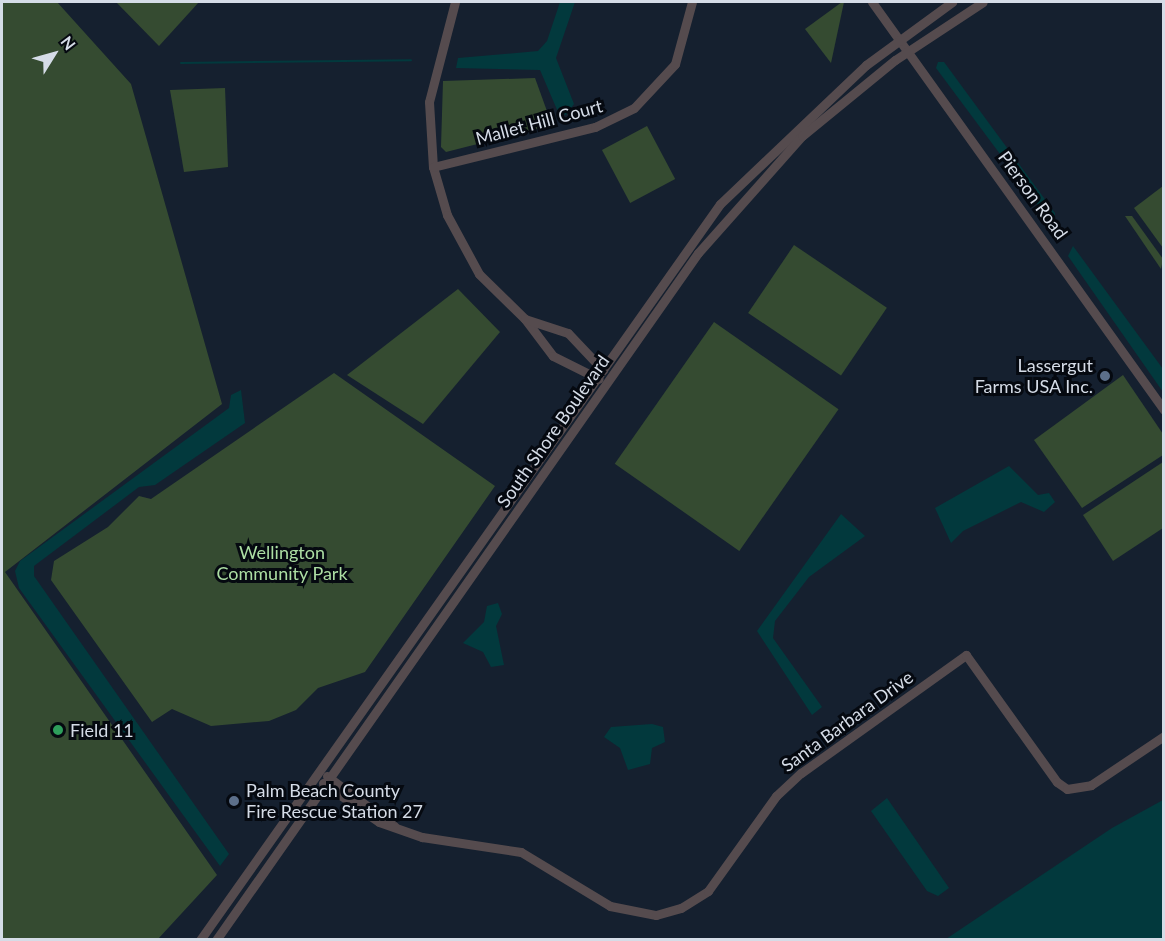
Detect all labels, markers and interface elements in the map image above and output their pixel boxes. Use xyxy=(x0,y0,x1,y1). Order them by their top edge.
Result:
north arrow xyxy=(24,24,84,84)
text: N xyxy=(57,32,80,54)
street label: Mallet Hill Court xyxy=(473,95,605,149)
street label: Pierson Road xyxy=(994,147,1072,243)
street label: South Shore Boulevard xyxy=(492,351,614,511)
place label: Lassergut Farms USA Inc. xyxy=(974,355,1093,398)
marker: Lassergut Farms USA Inc. xyxy=(1098,369,1112,383)
park label: Wellington Community Park xyxy=(216,542,348,584)
street label: Santa Barbara Drive xyxy=(777,666,917,776)
place label: Field 11 xyxy=(70,719,134,741)
marker: Field 11 xyxy=(51,723,65,737)
place label: Palm Beach County Fire Rescue Station 27 xyxy=(246,780,423,822)
marker: Palm Beach County Fire Rescue Station 27 xyxy=(227,794,241,808)

